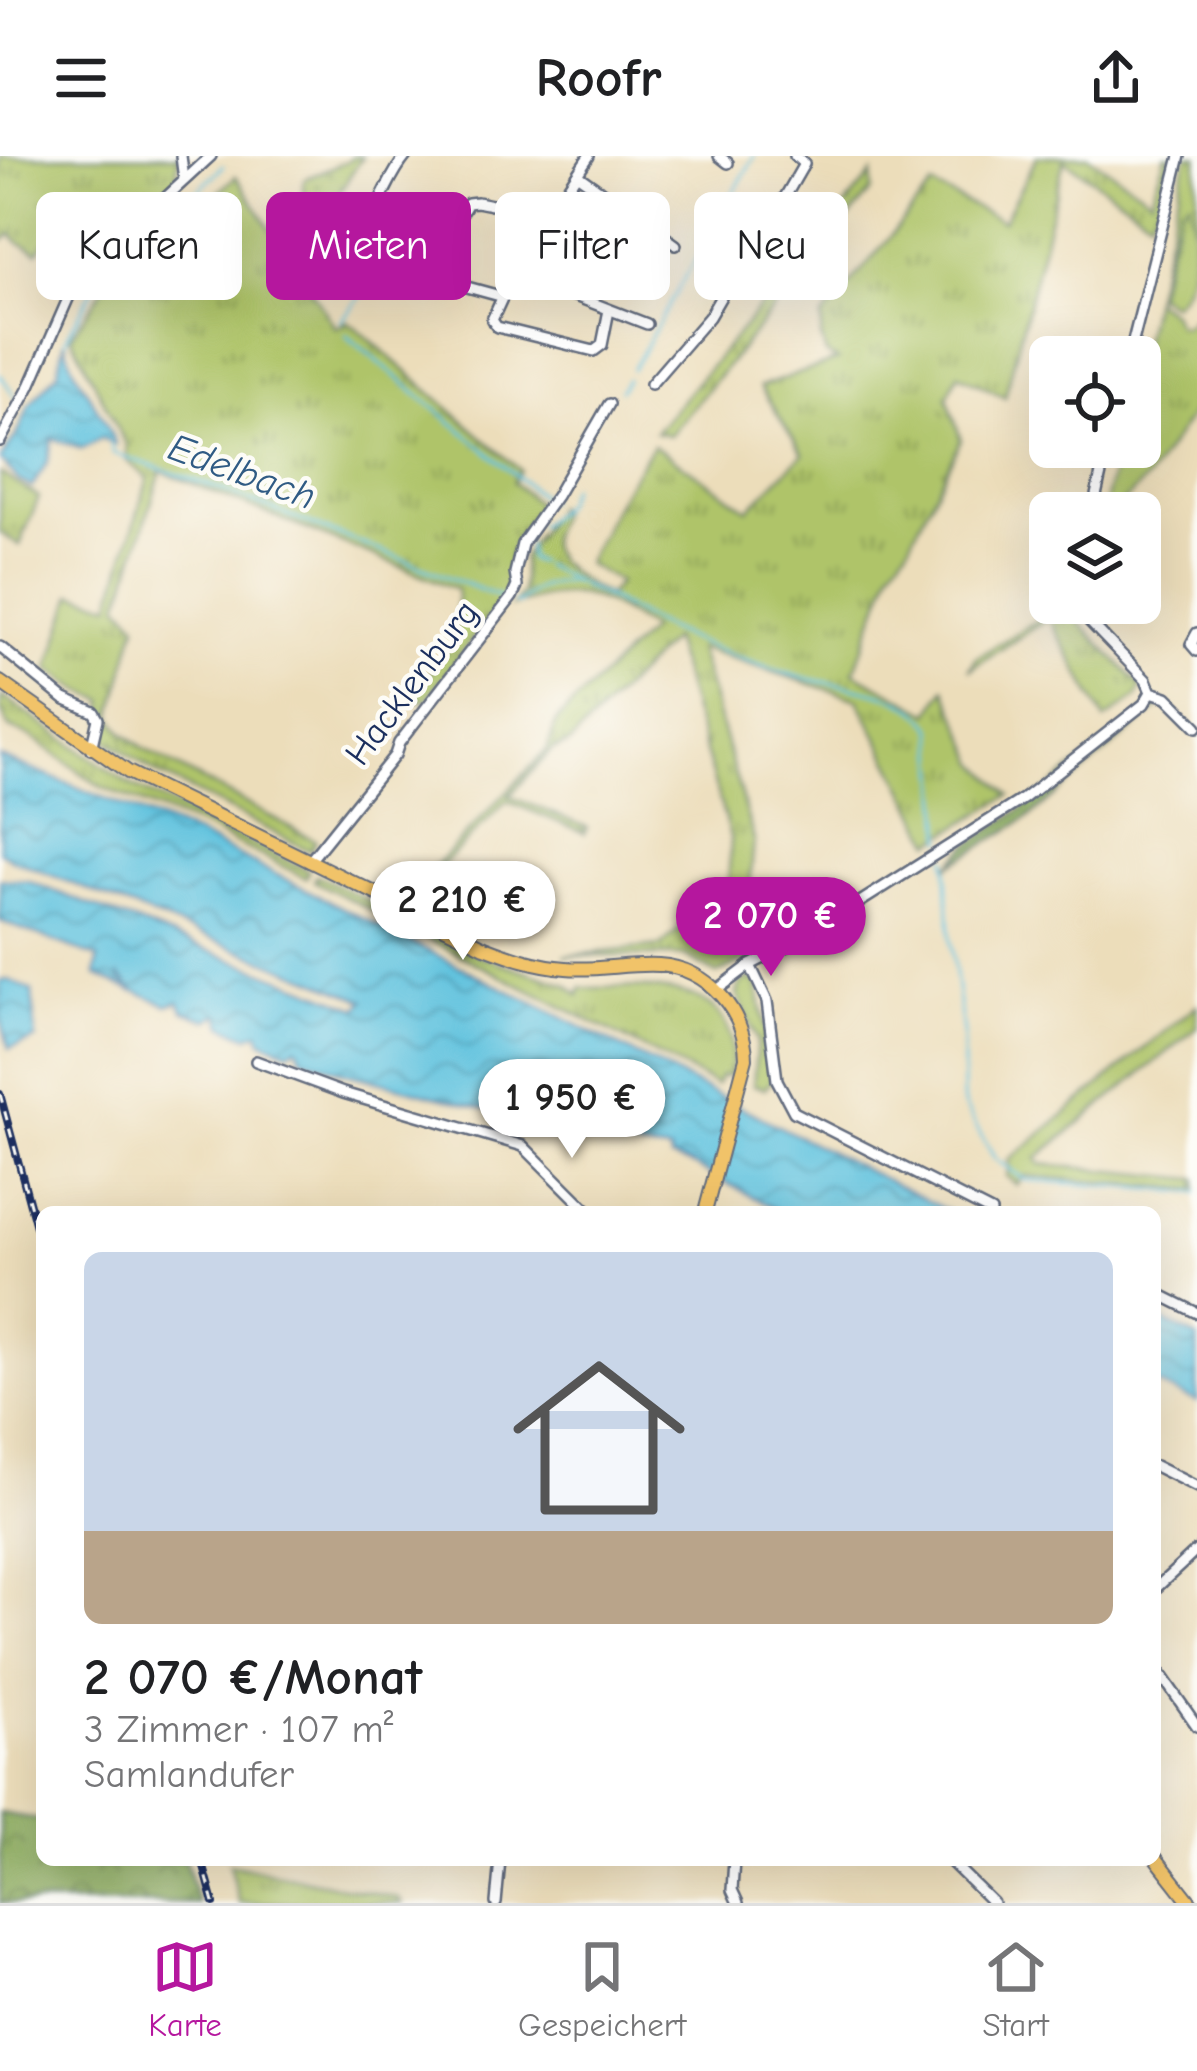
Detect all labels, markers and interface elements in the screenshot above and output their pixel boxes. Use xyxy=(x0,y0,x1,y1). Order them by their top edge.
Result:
icon: menu xyxy=(48,45,114,111)
icon: share xyxy=(1083,45,1149,111)
text: Roofr xyxy=(535,47,662,110)
chip: Kaufen xyxy=(36,192,242,300)
chip: Mieten xyxy=(266,192,471,300)
chip: Filter xyxy=(495,192,670,300)
chip: Neu xyxy=(694,192,848,300)
map controls xyxy=(1029,336,1161,624)
button: locate xyxy=(1029,336,1161,468)
water label: Edelbach xyxy=(162,425,322,519)
button: layers xyxy=(1029,492,1161,624)
street label: Hacklenburg xyxy=(337,593,487,773)
pin: 2 210 € xyxy=(352,861,574,963)
text: 2 210 € xyxy=(397,877,529,922)
pin: 2 070 € xyxy=(660,877,882,979)
text: 2 070 € xyxy=(703,893,839,938)
pin: 1 950 € xyxy=(461,1059,683,1161)
text: 1 950 € xyxy=(505,1075,639,1120)
icon: home xyxy=(491,1330,707,1546)
text: 2 070 €/Monat xyxy=(84,1648,422,1707)
text: 3 Zimmer · 107 m² xyxy=(84,1707,393,1752)
text: Samlandufer xyxy=(84,1752,294,1797)
tab: Karte xyxy=(148,1934,222,2044)
tab: Gespeichert xyxy=(518,1934,686,2044)
tab: Start xyxy=(983,1934,1049,2044)

